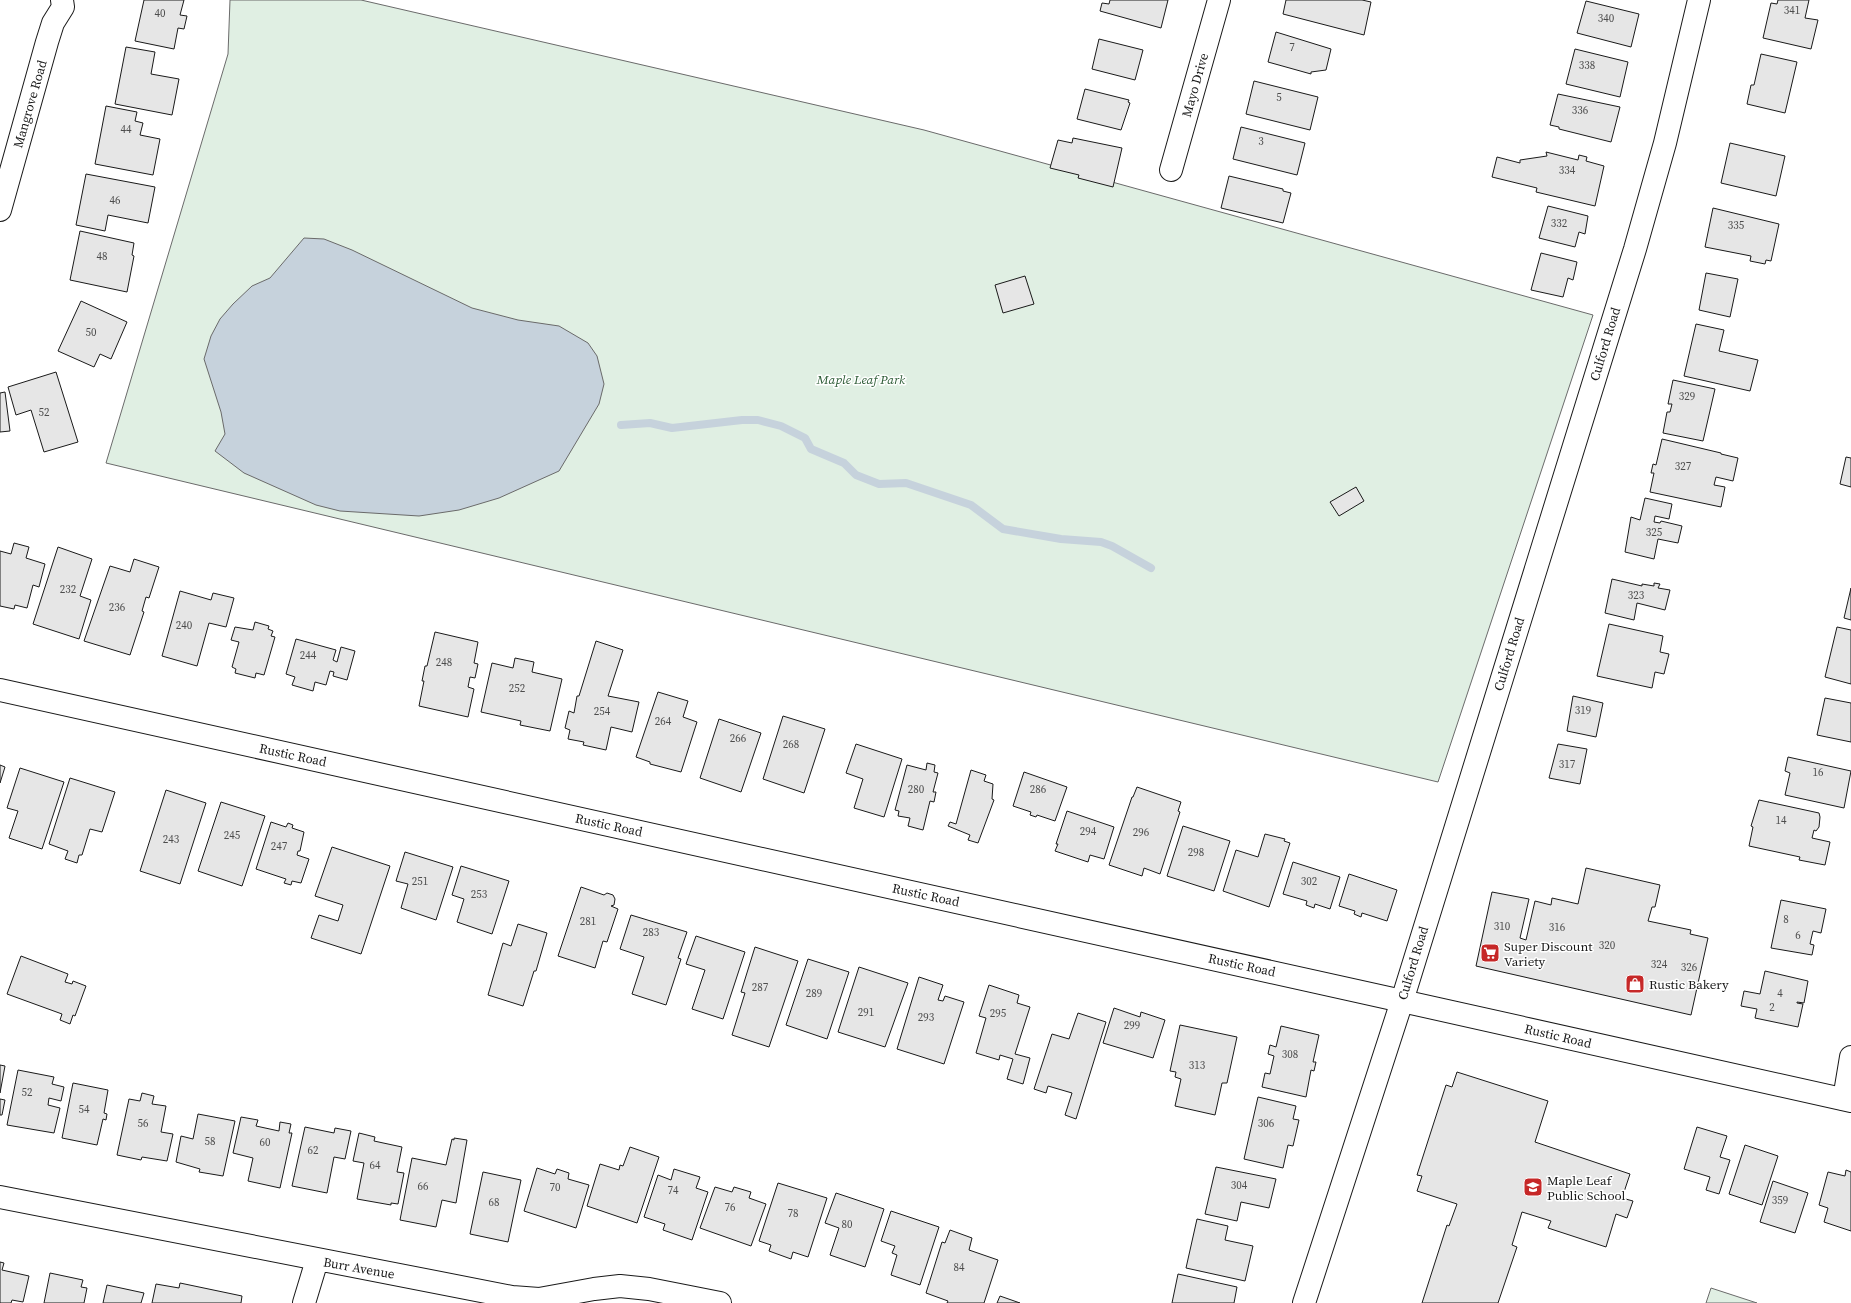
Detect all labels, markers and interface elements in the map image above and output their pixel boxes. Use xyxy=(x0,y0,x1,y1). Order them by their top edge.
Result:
house number: 341 xyxy=(1784,3,1800,18)
house number: 40 xyxy=(155,6,166,21)
house number: 340 xyxy=(1598,11,1615,26)
house number: 7 xyxy=(1289,40,1295,55)
street label: Mayo Drive xyxy=(1178,51,1212,119)
street label: Mangrove Road xyxy=(9,58,51,150)
house number: 338 xyxy=(1579,58,1595,73)
house number: 5 xyxy=(1276,90,1282,105)
house number: 336 xyxy=(1572,103,1589,118)
house number: 44 xyxy=(121,122,132,137)
house number: 3 xyxy=(1258,134,1264,149)
house number: 334 xyxy=(1559,163,1576,178)
house number: 46 xyxy=(110,193,121,208)
house number: 332 xyxy=(1551,216,1568,231)
house number: 335 xyxy=(1728,218,1745,233)
house number: 48 xyxy=(97,249,108,264)
street label: Culford Road xyxy=(1586,304,1624,383)
house number: 50 xyxy=(86,325,97,340)
park label: Maple Leaf Park xyxy=(816,371,906,388)
house number: 329 xyxy=(1679,389,1695,404)
house number: 52 xyxy=(39,405,50,420)
house number: 327 xyxy=(1675,459,1692,474)
house number: 325 xyxy=(1646,525,1663,540)
house number: 232 xyxy=(60,582,77,597)
house number: 323 xyxy=(1628,588,1645,603)
house number: 236 xyxy=(109,600,126,615)
street label: Culford Road xyxy=(1490,614,1528,693)
house number: 240 xyxy=(176,618,193,633)
house number: 244 xyxy=(300,648,317,663)
house number: 248 xyxy=(436,655,452,670)
house number: 252 xyxy=(509,681,526,696)
house number: 319 xyxy=(1575,703,1591,718)
house number: 254 xyxy=(594,704,611,719)
house number: 264 xyxy=(655,714,672,729)
house number: 266 xyxy=(730,731,747,746)
house number: 268 xyxy=(783,737,799,752)
street label: Rustic Road xyxy=(258,740,329,771)
house number: 317 xyxy=(1559,757,1576,772)
house number: 16 xyxy=(1813,765,1824,780)
house number: 280 xyxy=(908,782,925,797)
house number: 286 xyxy=(1030,782,1047,797)
street label: Rustic Road xyxy=(574,810,645,841)
house number: 14 xyxy=(1776,813,1787,828)
house number: 294 xyxy=(1080,824,1097,839)
house number: 296 xyxy=(1133,825,1150,840)
house number: 245 xyxy=(224,828,241,843)
house number: 243 xyxy=(163,832,180,847)
house number: 247 xyxy=(271,839,288,854)
house number: 298 xyxy=(1188,845,1204,860)
house number: 251 xyxy=(412,874,428,889)
house number: 302 xyxy=(1301,874,1318,889)
street label: Rustic Road xyxy=(891,880,962,911)
house number: 253 xyxy=(471,887,488,902)
house number: 8 xyxy=(1783,912,1789,927)
house number: 281 xyxy=(580,914,596,929)
house number: 310 xyxy=(1494,919,1511,934)
house number: 316 xyxy=(1549,920,1566,935)
street label: Culford Road xyxy=(1394,923,1432,1002)
house number: 283 xyxy=(643,925,660,940)
house number: 6 xyxy=(1795,928,1801,943)
place label: Super Discount Variety xyxy=(1504,938,1593,970)
house number: 320 xyxy=(1599,938,1616,953)
supermarket icon: Super Discount Variety xyxy=(1479,942,1501,964)
street label: Rustic Road xyxy=(1207,950,1278,981)
house number: 324 xyxy=(1651,957,1668,972)
house number: 326 xyxy=(1681,960,1698,975)
shop icon: Rustic Bakery xyxy=(1624,973,1646,995)
place label: Rustic Bakery xyxy=(1649,976,1729,993)
house number: 287 xyxy=(752,980,769,995)
house number: 289 xyxy=(806,986,822,1001)
house number: 4 xyxy=(1777,986,1783,1001)
house number: 2 xyxy=(1769,1000,1775,1015)
house number: 291 xyxy=(858,1005,874,1020)
house number: 295 xyxy=(990,1006,1007,1021)
house number: 293 xyxy=(918,1010,935,1025)
house number: 299 xyxy=(1124,1018,1140,1033)
street label: Rustic Road xyxy=(1523,1020,1594,1052)
house number: 308 xyxy=(1282,1047,1298,1062)
house number: 313 xyxy=(1189,1058,1206,1073)
house number: 52 xyxy=(22,1085,33,1100)
house number: 54 xyxy=(79,1102,90,1117)
house number: 56 xyxy=(138,1116,149,1131)
house number: 306 xyxy=(1258,1116,1275,1131)
house number: 58 xyxy=(205,1134,216,1149)
house number: 60 xyxy=(260,1135,271,1150)
house number: 62 xyxy=(308,1143,319,1158)
house number: 64 xyxy=(370,1158,381,1173)
place label: Maple Leaf Public School xyxy=(1547,1172,1626,1204)
school or university icon: Maple Leaf Public School xyxy=(1522,1176,1544,1198)
house number: 304 xyxy=(1231,1178,1248,1193)
house number: 66 xyxy=(418,1179,429,1194)
house number: 70 xyxy=(550,1180,561,1195)
house number: 74 xyxy=(668,1183,679,1198)
house number: 359 xyxy=(1772,1193,1788,1208)
house number: 68 xyxy=(489,1195,500,1210)
house number: 76 xyxy=(725,1200,736,1215)
house number: 78 xyxy=(788,1206,799,1221)
house number: 80 xyxy=(842,1217,853,1232)
street label: Burr Avenue xyxy=(322,1253,396,1283)
house number: 84 xyxy=(954,1260,965,1275)

